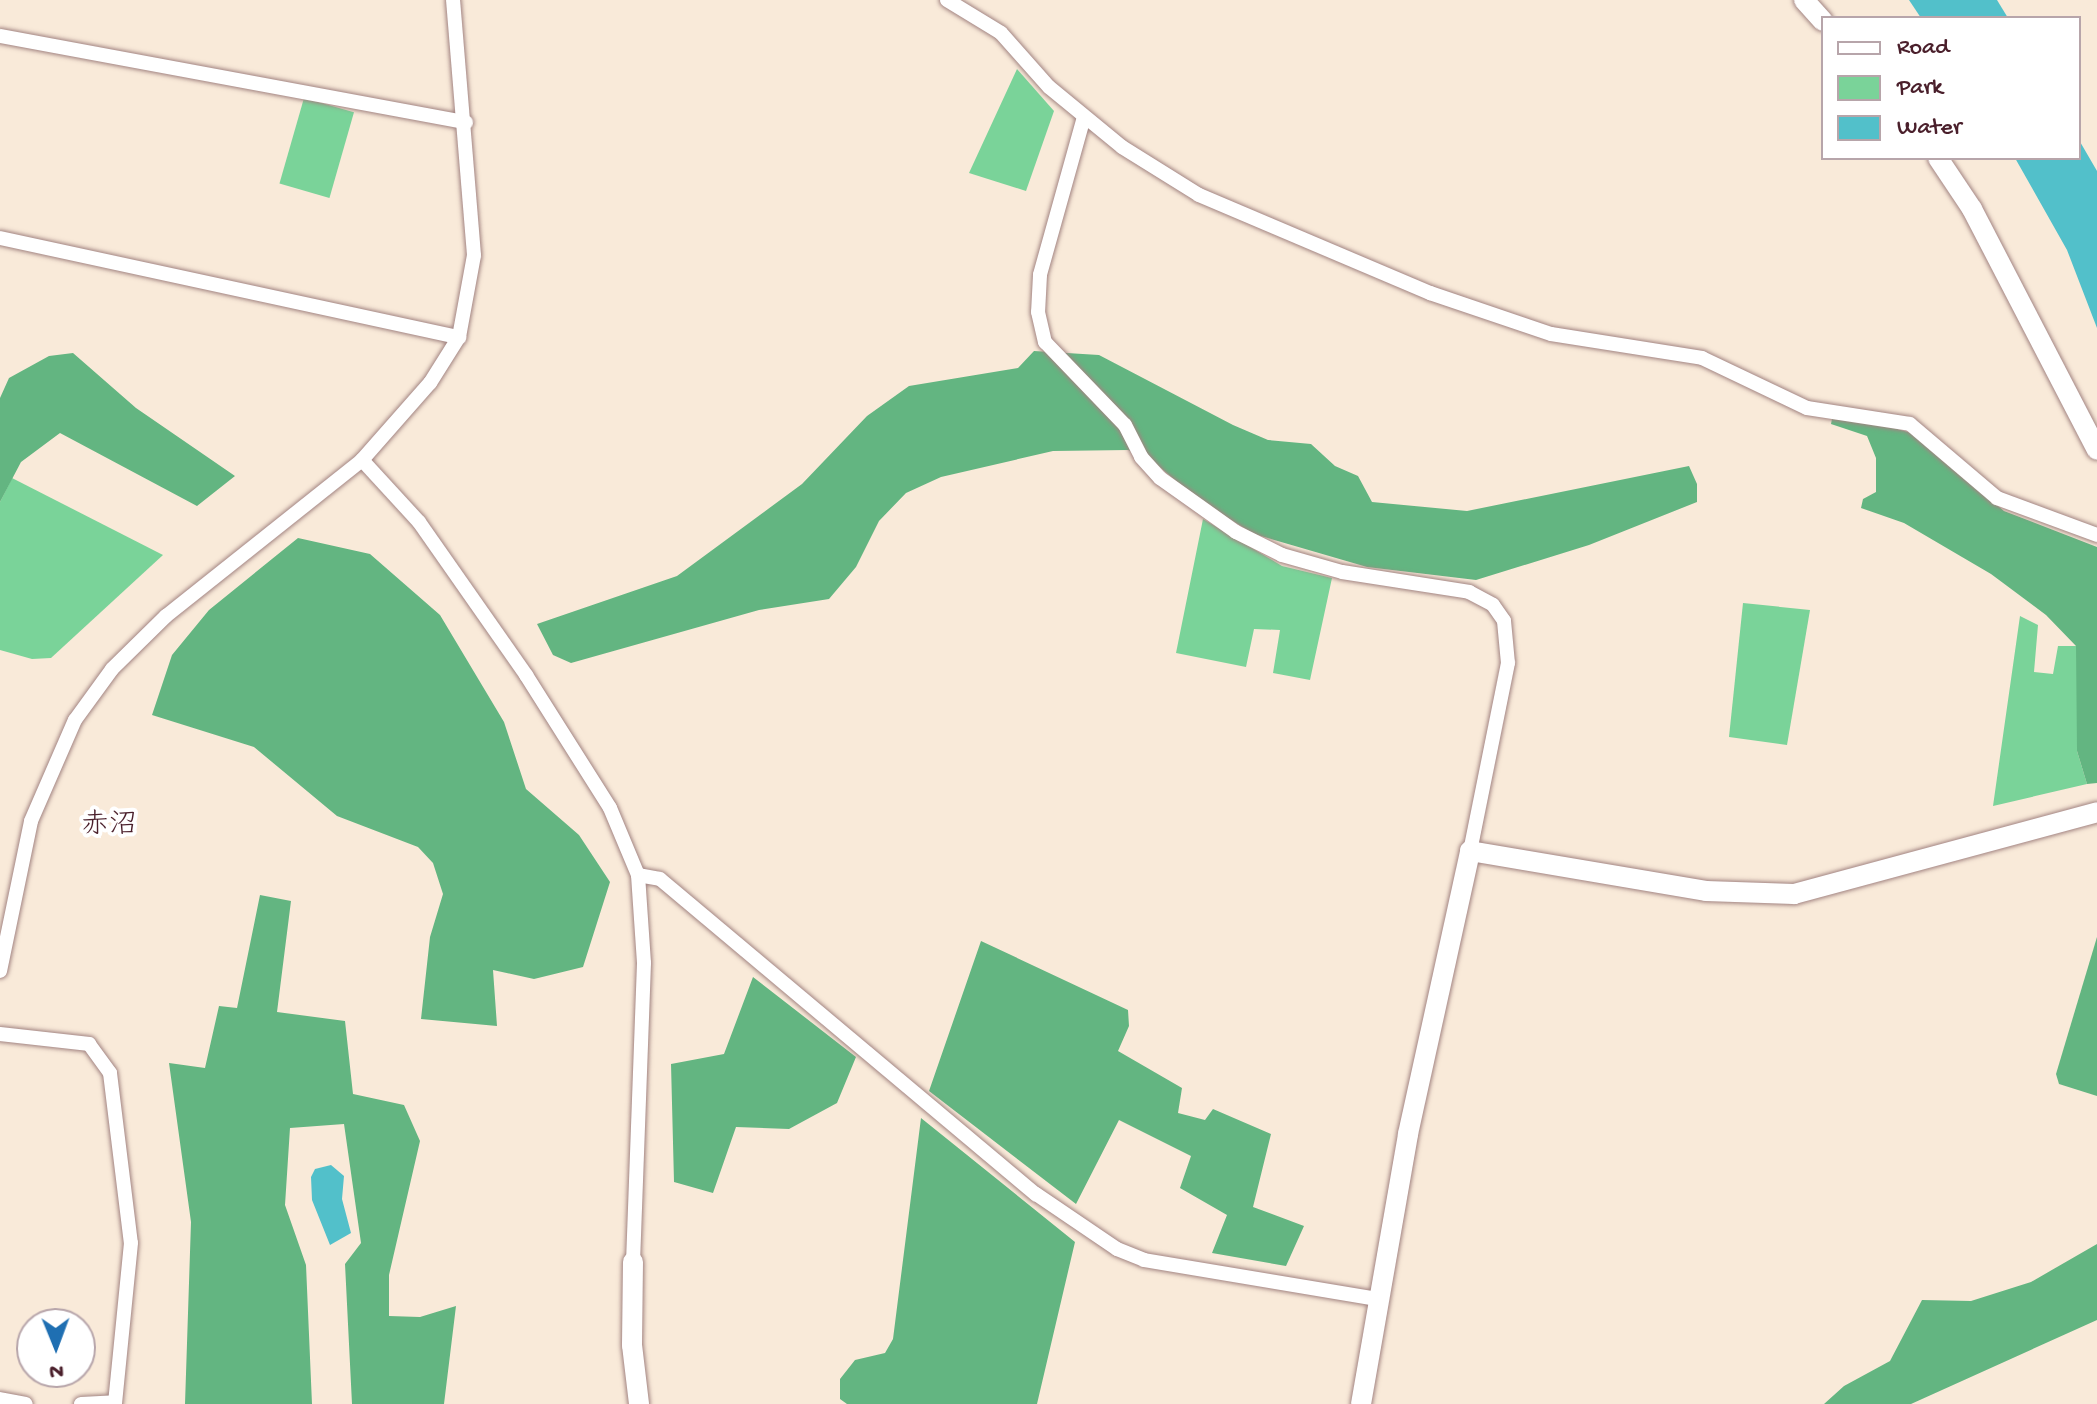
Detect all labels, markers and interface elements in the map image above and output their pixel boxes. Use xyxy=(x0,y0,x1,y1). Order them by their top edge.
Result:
legend xyxy=(1821,16,2081,160)
text: Road xyxy=(1897,34,1949,63)
text: Park xyxy=(1897,74,1943,103)
text: Water xyxy=(1897,114,1961,143)
district label: 赤沼 xyxy=(81,810,137,844)
north arrow xyxy=(16,1308,96,1388)
text: N xyxy=(49,1357,64,1383)

